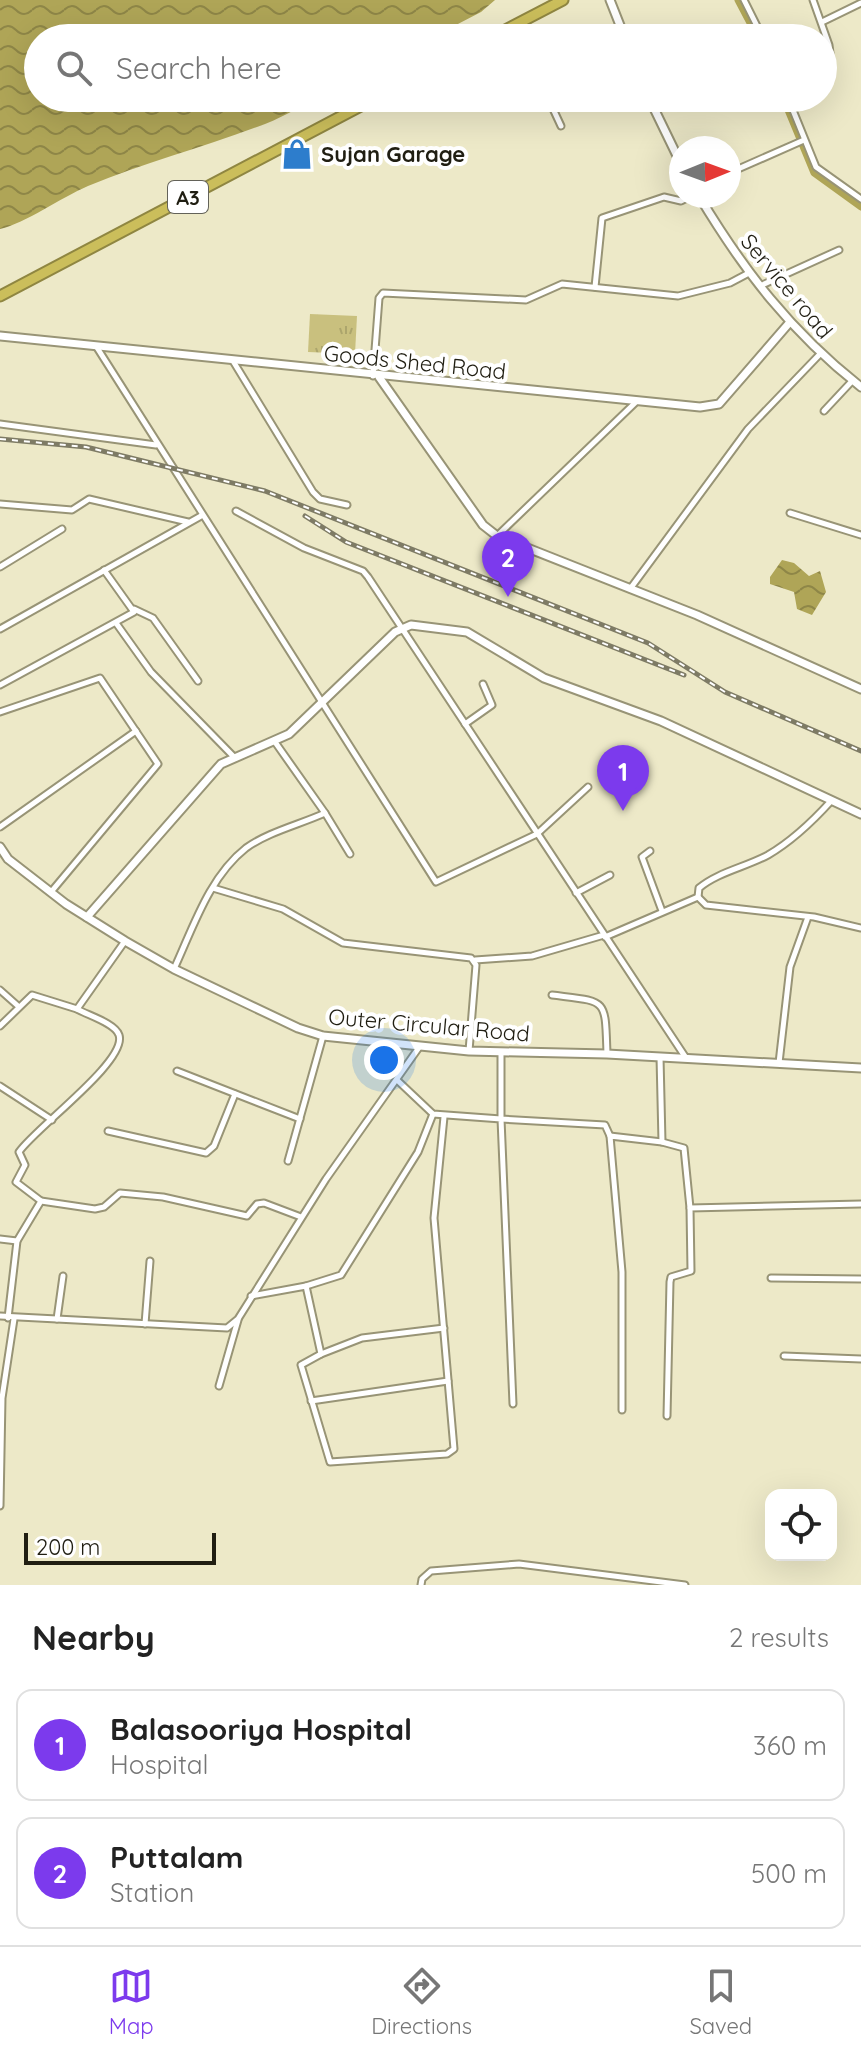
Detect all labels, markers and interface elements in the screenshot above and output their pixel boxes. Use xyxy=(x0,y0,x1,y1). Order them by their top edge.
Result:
search box xyxy=(24,24,837,112)
icon: search xyxy=(52,46,96,90)
text: Search here xyxy=(116,49,282,87)
north arrow xyxy=(669,136,741,208)
shop icon: Sujan Garage xyxy=(280,137,314,171)
place label: Sujan Garage xyxy=(321,140,465,168)
road number: A3 xyxy=(168,181,208,213)
street label: Service road xyxy=(735,228,839,344)
street label: Goods Shed Road xyxy=(323,339,507,385)
pin: 2 xyxy=(482,531,534,597)
pin: 1 xyxy=(597,745,649,811)
street label: Outer Circular Road xyxy=(327,1002,531,1048)
your location xyxy=(364,1040,404,1080)
map controls xyxy=(765,1489,837,1561)
button: locate xyxy=(765,1489,837,1561)
scale bar xyxy=(24,1529,216,1565)
text: 200 m xyxy=(36,1533,100,1561)
text: Nearby xyxy=(32,1616,155,1659)
text: 2 results xyxy=(729,1621,829,1654)
text: Balasooriya Hospital xyxy=(110,1710,412,1748)
text: 1 xyxy=(55,1729,65,1762)
text: 360 m xyxy=(753,1729,827,1762)
text: Hospital xyxy=(110,1748,209,1781)
text: Puttalam xyxy=(110,1838,244,1876)
text: 2 xyxy=(53,1857,67,1890)
text: 500 m xyxy=(751,1857,827,1890)
text: Station xyxy=(110,1876,194,1909)
tab: Map xyxy=(109,1964,154,2040)
tab: Directions xyxy=(371,1964,472,2040)
tab: Saved xyxy=(689,1964,752,2040)

